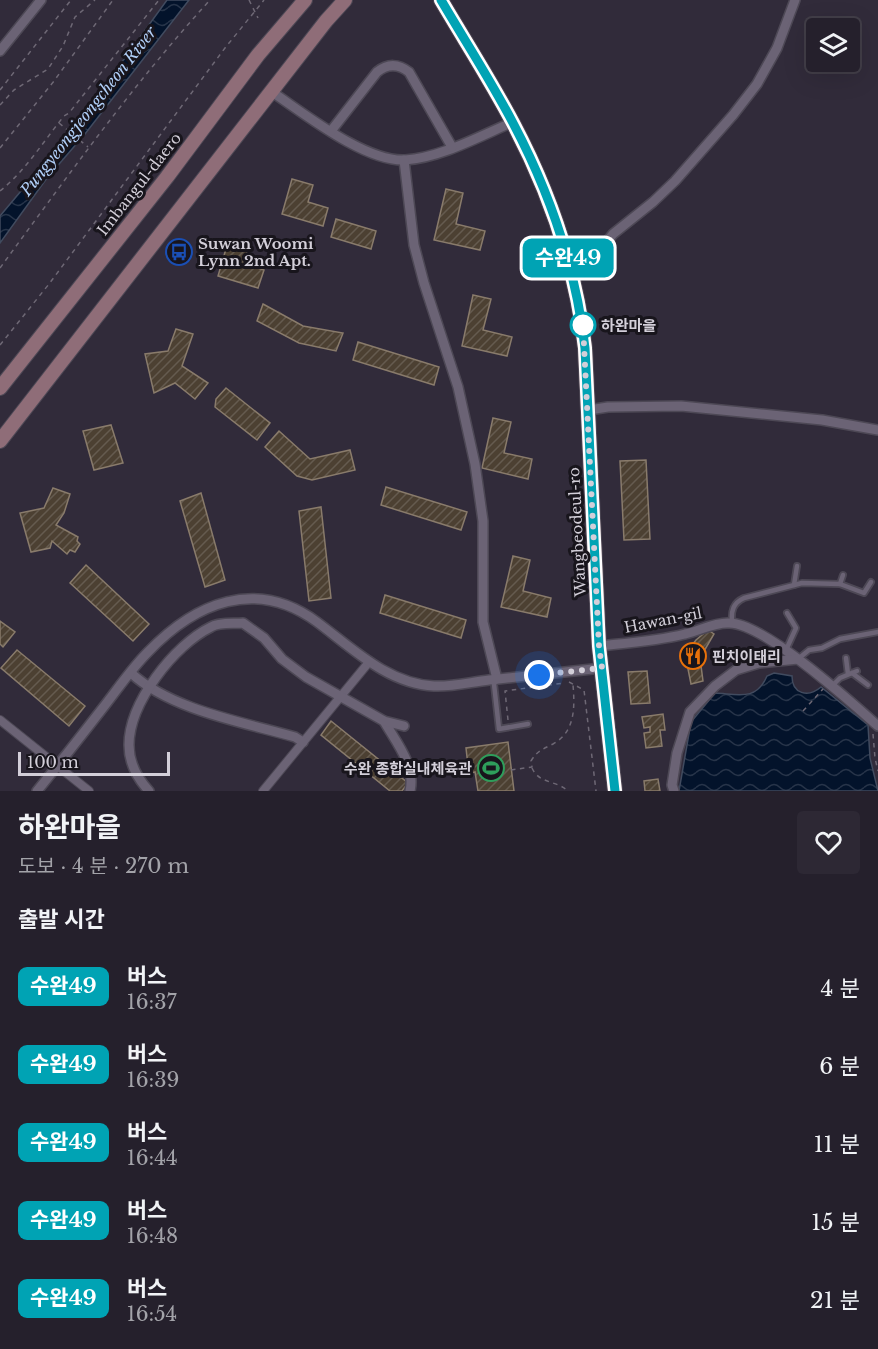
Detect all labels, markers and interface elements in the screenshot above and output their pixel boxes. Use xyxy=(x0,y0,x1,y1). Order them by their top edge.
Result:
map controls xyxy=(806,18,860,72)
button: layers xyxy=(806,18,860,72)
water label: Pungyeongjeongcheon River xyxy=(15,22,161,200)
street label: Imbangul-daero xyxy=(93,129,185,239)
place label: Suwan Woomi Lynn 2nd Apt. xyxy=(198,234,314,270)
bus stop icon: Suwan Woomi Lynn 2nd Apt. xyxy=(164,237,194,267)
line badge: 수완49 xyxy=(526,238,610,278)
text: 수완49 xyxy=(535,245,601,271)
marker: 하완마을 xyxy=(570,312,596,338)
place label: 하완마을 xyxy=(601,316,656,335)
street label: Wangbeodeul-ro xyxy=(564,467,590,598)
street label: Hawan-gil xyxy=(622,603,704,637)
restaurant icon: 핀치이태리 xyxy=(678,641,708,671)
place label: 핀치이태리 xyxy=(712,647,781,666)
your location xyxy=(524,660,554,690)
scale bar xyxy=(18,749,170,776)
text: 100 m xyxy=(27,752,79,772)
sports icon: 수완 종합실내체육관 xyxy=(476,753,506,783)
place label: 수완 종합실내체육관 xyxy=(344,759,472,778)
text: 하완마을 xyxy=(18,810,121,845)
button: heart xyxy=(797,811,860,874)
text: 도보 · 4 분 · 270 m xyxy=(18,854,189,878)
text: 출발 시간 xyxy=(18,906,105,933)
text: 버스 xyxy=(127,963,167,990)
text: 수완49 xyxy=(30,973,97,999)
text: 4 분 xyxy=(821,975,860,1002)
text: 16:37 xyxy=(127,990,177,1014)
text: 버스 xyxy=(127,1041,167,1068)
text: 수완49 xyxy=(30,1051,97,1077)
text: 6 분 xyxy=(819,1053,860,1080)
text: 16:39 xyxy=(127,1068,179,1092)
text: 버스 xyxy=(127,1119,167,1146)
text: 수완49 xyxy=(30,1129,97,1155)
text: 11 분 xyxy=(814,1131,860,1158)
text: 16:44 xyxy=(127,1146,178,1170)
text: 버스 xyxy=(127,1197,167,1224)
text: 수완49 xyxy=(30,1207,97,1233)
text: 15 분 xyxy=(811,1209,860,1236)
text: 16:48 xyxy=(127,1224,178,1248)
text: 버스 xyxy=(127,1275,167,1302)
text: 수완49 xyxy=(30,1285,97,1311)
text: 21 분 xyxy=(810,1287,860,1314)
text: 16:54 xyxy=(127,1302,177,1326)

